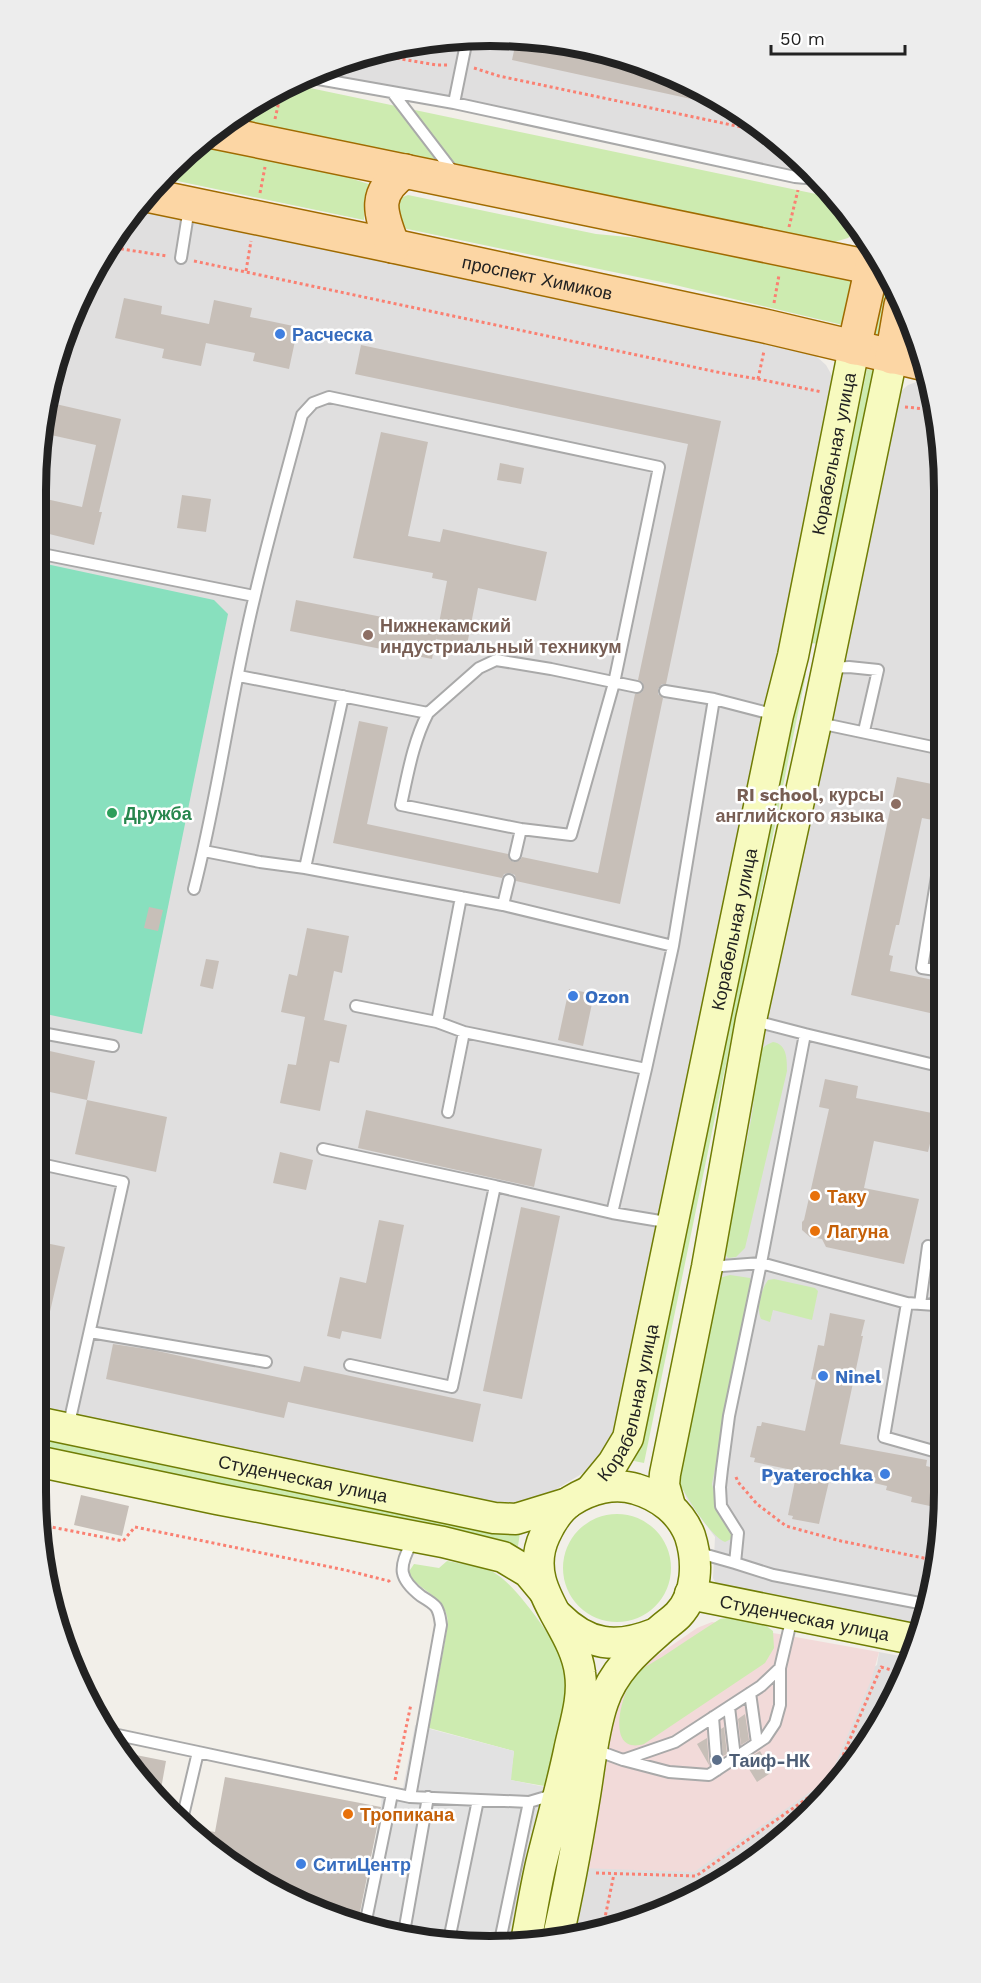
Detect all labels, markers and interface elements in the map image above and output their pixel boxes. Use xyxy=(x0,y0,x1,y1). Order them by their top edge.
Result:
scale bar xyxy=(771,18,904,56)
text: 50 m xyxy=(780,28,825,49)
street label: проспект Химиков xyxy=(460,251,615,304)
place label: Расческа xyxy=(292,324,374,345)
marker: Расческа xyxy=(273,327,287,341)
street label: Корабельная улица xyxy=(807,369,860,537)
place label: Нижнекамский индустриальный техникум xyxy=(380,615,622,657)
marker: Нижнекамский индустриальный техникум xyxy=(361,628,375,642)
place label: RI school, курсы английского языка xyxy=(715,784,885,826)
marker: RI school, курсы английского языка xyxy=(889,797,903,811)
place label: Дружба xyxy=(124,803,193,824)
marker: Дружба xyxy=(105,806,119,820)
street label: Корабельная улица xyxy=(706,845,761,1012)
place label: Ozon xyxy=(585,986,629,1007)
marker: Ozon xyxy=(566,989,580,1003)
place label: Таку xyxy=(827,1186,867,1207)
marker: Таку xyxy=(808,1189,822,1203)
place label: Лагуна xyxy=(827,1221,889,1242)
marker: Лагуна xyxy=(808,1224,822,1238)
street label: Корабельная улица xyxy=(592,1321,662,1485)
place label: Ninel xyxy=(835,1366,881,1387)
marker: Ninel xyxy=(816,1369,830,1383)
street label: Студенческая улица xyxy=(217,1450,391,1506)
place label: Pyaterochka xyxy=(761,1464,874,1485)
marker: Pyaterochka xyxy=(878,1467,892,1481)
street label: Студенческая улица xyxy=(718,1590,892,1645)
place label: Таиф-НК xyxy=(729,1750,811,1771)
marker: Таиф-НК xyxy=(710,1753,724,1767)
place label: Тропикана xyxy=(360,1804,455,1825)
marker: Тропикана xyxy=(341,1807,355,1821)
place label: СитиЦентр xyxy=(313,1854,411,1875)
marker: СитиЦентр xyxy=(294,1857,308,1871)

